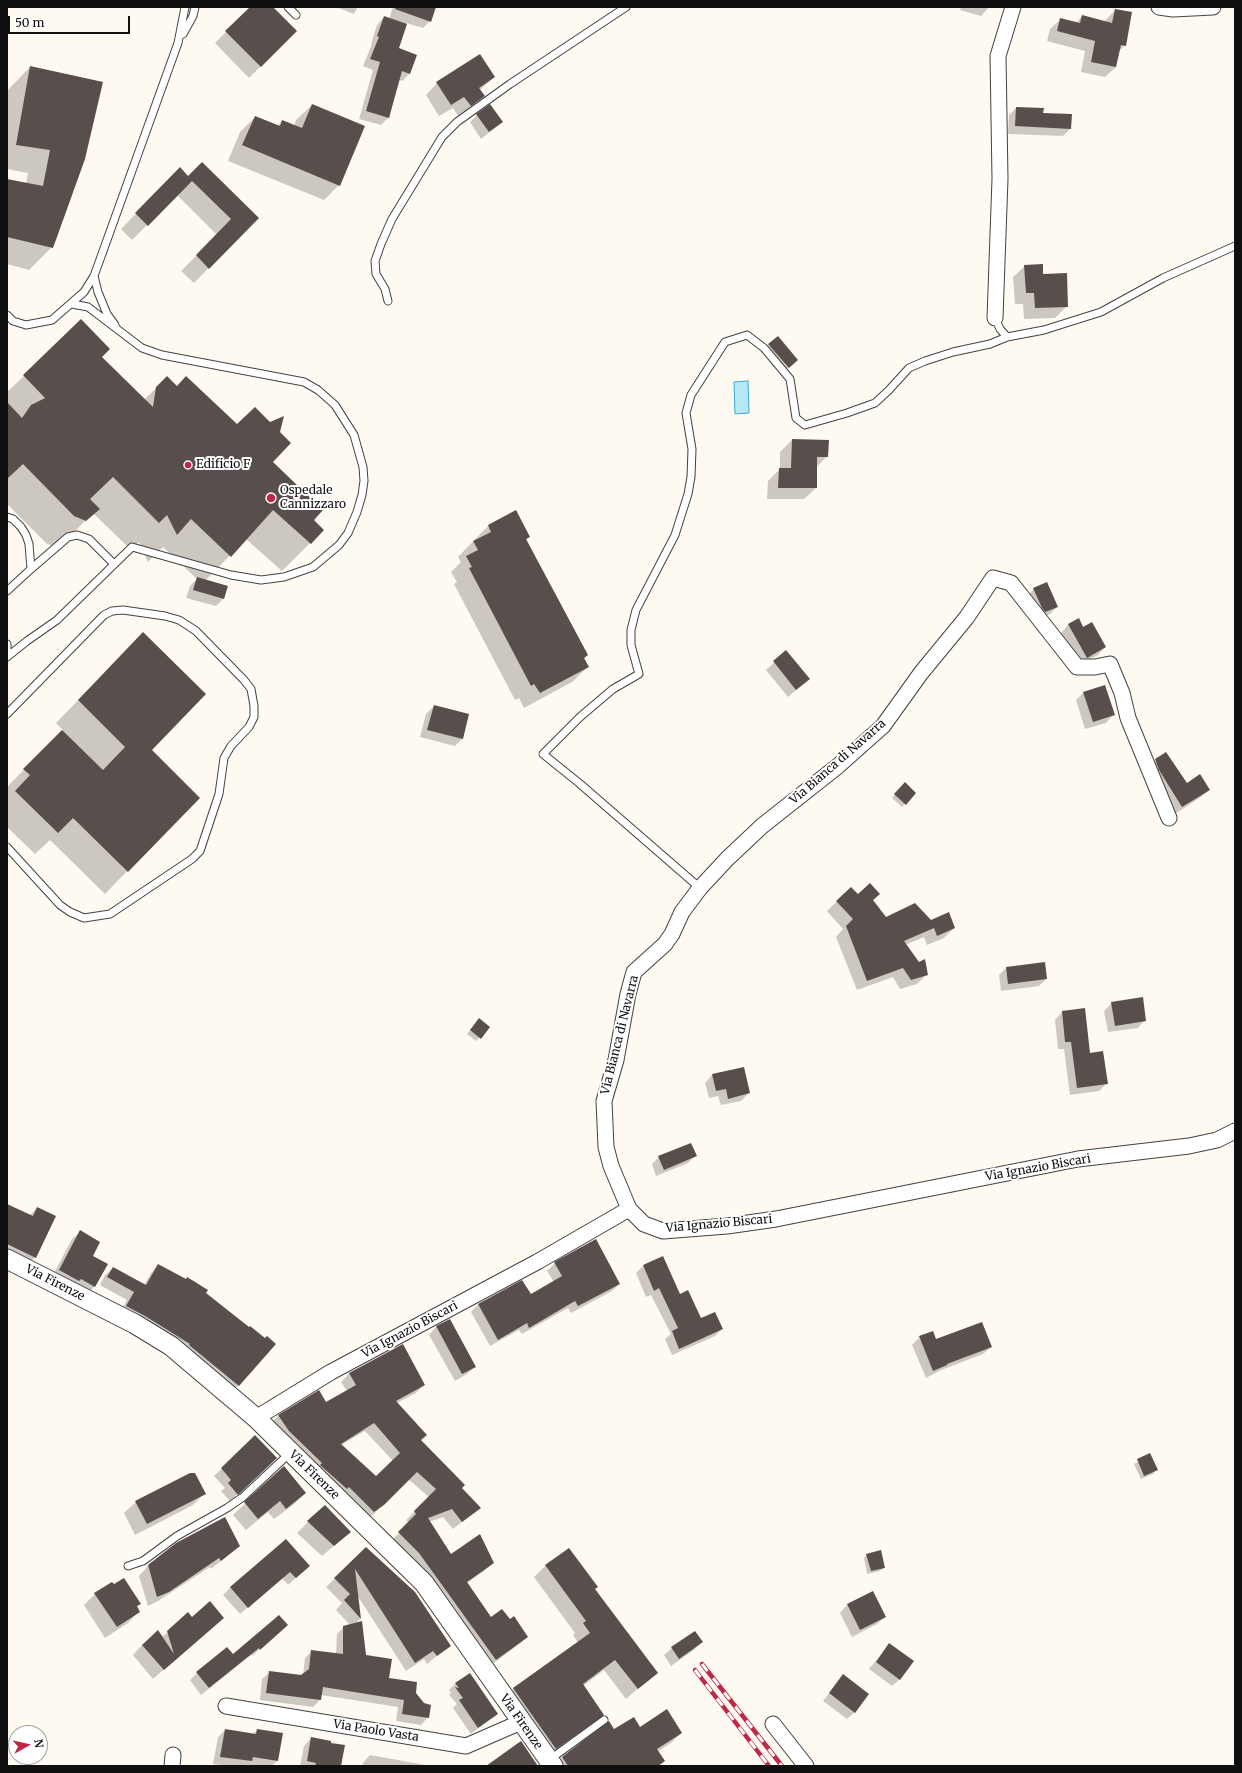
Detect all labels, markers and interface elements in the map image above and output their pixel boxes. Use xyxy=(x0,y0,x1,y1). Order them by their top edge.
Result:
scale bar xyxy=(10,8,132,34)
text: 50 m xyxy=(15,15,44,30)
place label: Edificio F xyxy=(196,458,250,472)
marker: Edificio F xyxy=(183,460,193,470)
place label: Ospedale Cannizzaro xyxy=(280,484,346,512)
marker: Ospedale Cannizzaro xyxy=(265,492,277,504)
street label: Via Bianca di Navarra xyxy=(787,716,889,808)
street label: Via Bianca di Navarra xyxy=(598,974,642,1096)
street label: Via Ignazio Biscari xyxy=(984,1152,1092,1184)
street label: Via Ignazio Biscari xyxy=(665,1212,773,1236)
street label: Via Firenze xyxy=(23,1262,87,1304)
street label: Via Ignazio Biscari xyxy=(359,1299,461,1361)
street label: Via Firenze xyxy=(286,1448,342,1502)
street label: Via Firenze xyxy=(497,1692,545,1752)
street label: Via Paolo Vasta xyxy=(332,1717,420,1745)
north arrow xyxy=(8,1725,48,1765)
text: N xyxy=(31,1738,46,1749)

